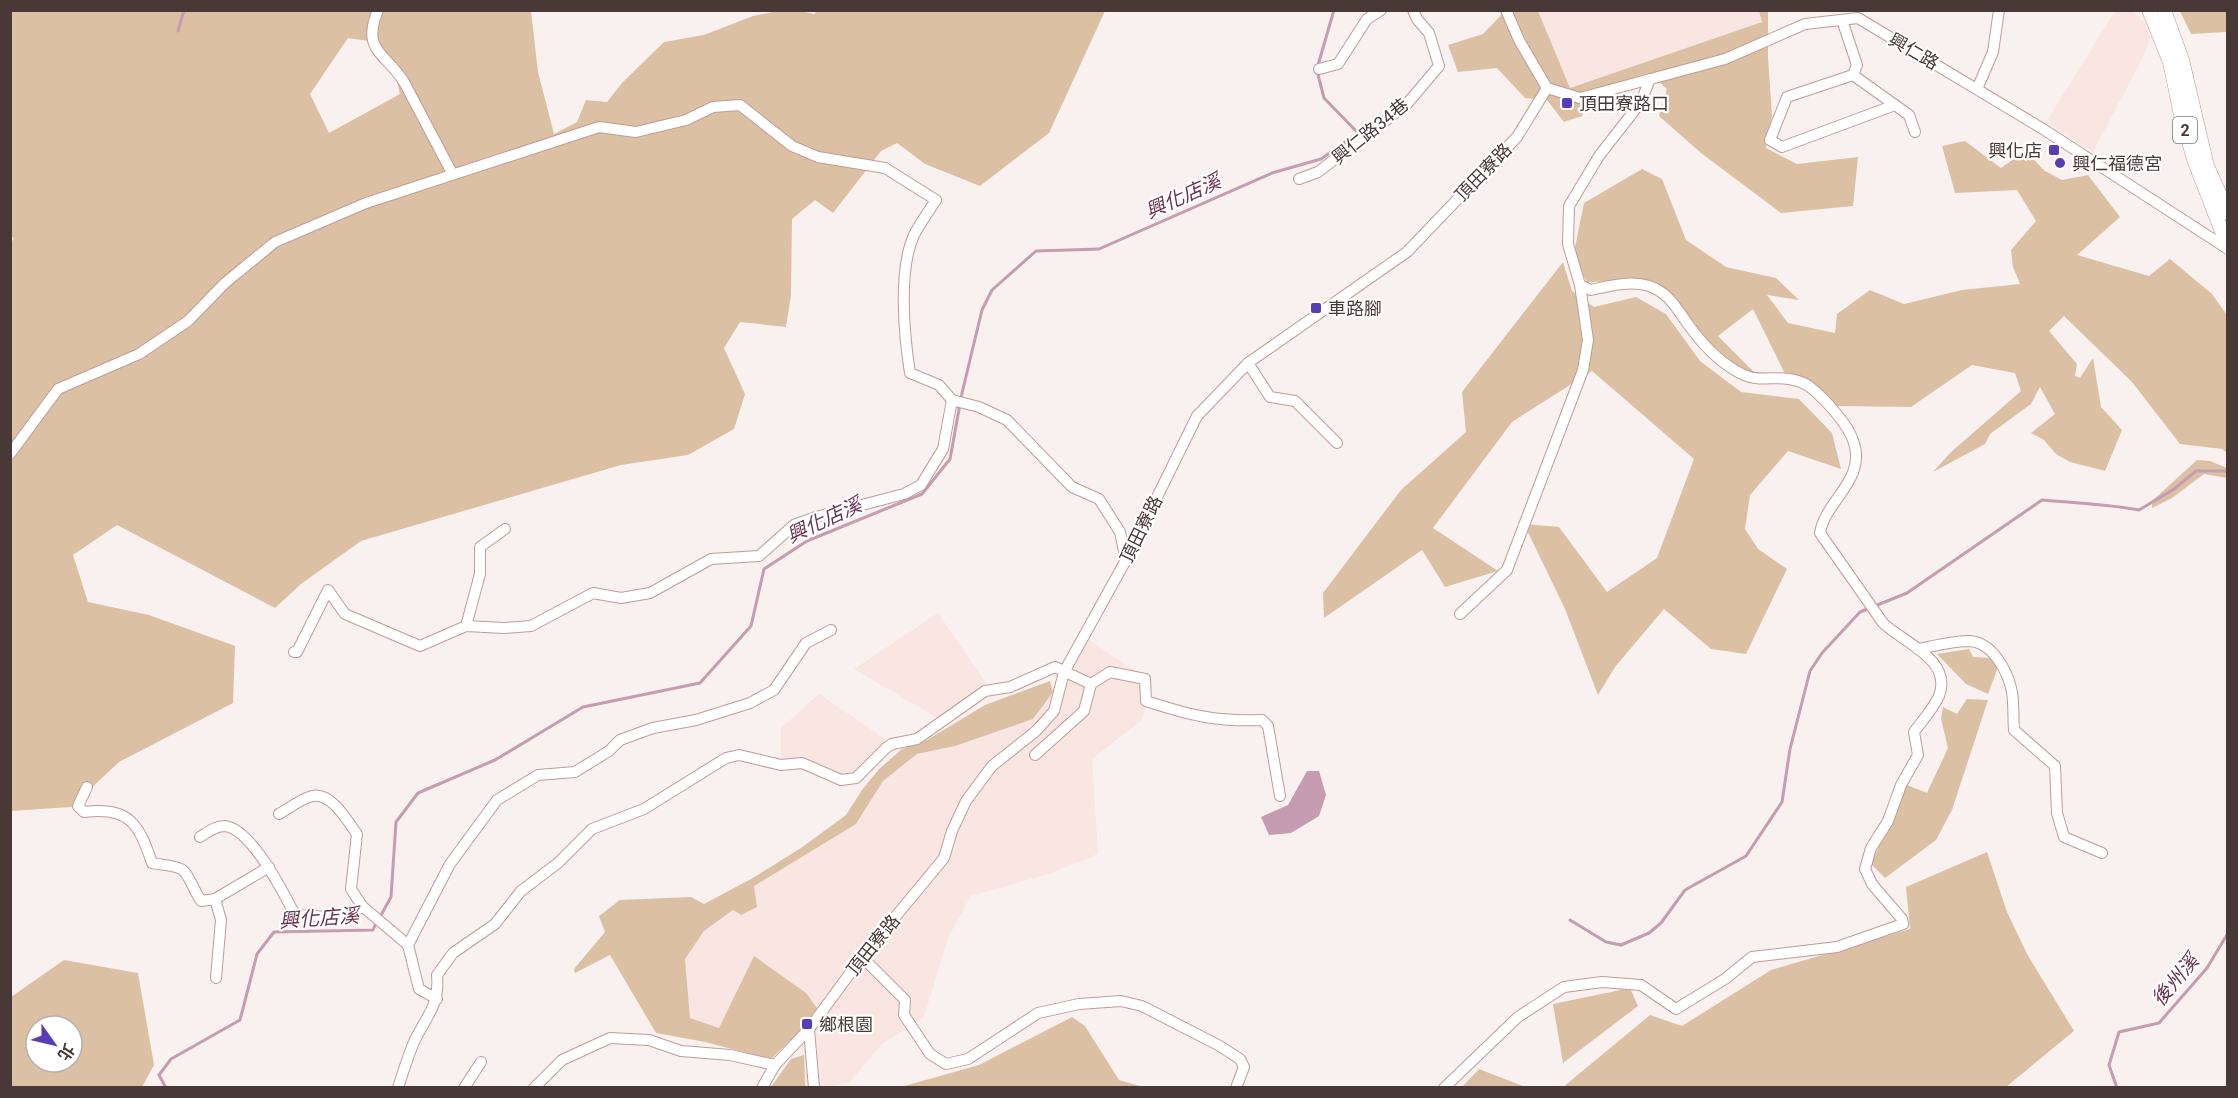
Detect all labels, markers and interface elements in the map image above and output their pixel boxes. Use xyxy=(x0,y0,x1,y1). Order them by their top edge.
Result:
street label: 興仁路 xyxy=(1885,28,1943,74)
place label: 頂田寮路口 xyxy=(1579,93,1669,114)
street label: 興仁路34巷 xyxy=(1328,94,1412,168)
marker: 頂田寮路口 xyxy=(1560,96,1574,110)
road number: 2 xyxy=(2173,117,2197,143)
street label: 頂田寮路 xyxy=(1450,139,1516,205)
place label: 興化店 xyxy=(1988,140,2042,161)
marker: 興化店 xyxy=(2047,143,2061,157)
place label: 興仁福德宮 xyxy=(2072,153,2162,174)
marker: 興仁福德宮 xyxy=(2053,156,2067,170)
water label: 興化店溪 xyxy=(1142,168,1227,223)
place label: 車路腳 xyxy=(1328,298,1382,319)
marker: 車路腳 xyxy=(1309,301,1323,315)
water label: 興化店溪 xyxy=(783,491,868,548)
street label: 頂田寮路 xyxy=(1116,492,1166,566)
water label: 興化店溪 xyxy=(278,903,363,933)
street label: 頂田寮路 xyxy=(842,910,904,980)
water label: 後州溪 xyxy=(2147,947,2205,1011)
north arrow xyxy=(24,1014,84,1074)
place label: 鄉根園 xyxy=(819,1014,873,1035)
marker: 鄉根園 xyxy=(800,1017,814,1031)
text: 北 xyxy=(54,1040,78,1064)

